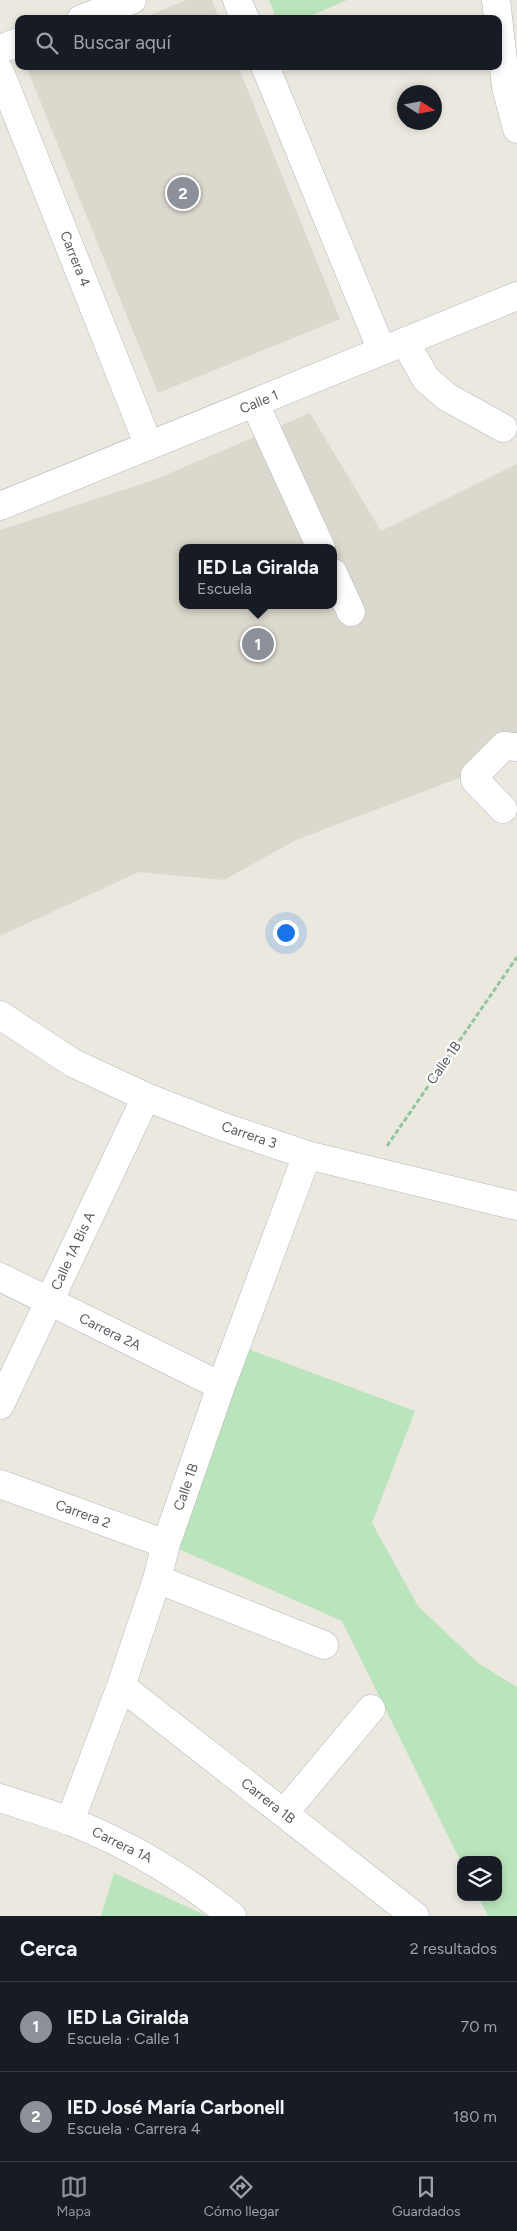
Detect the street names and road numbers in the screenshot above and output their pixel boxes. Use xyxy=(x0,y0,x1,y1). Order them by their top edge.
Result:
street label: Carrera 4 xyxy=(56,229,94,290)
street label: Calle 1 xyxy=(237,387,281,417)
street label: Calle 1B xyxy=(423,1038,465,1088)
street label: Carrera 3 xyxy=(219,1118,279,1152)
street label: Calle 1A Bis A xyxy=(47,1209,99,1293)
street label: Carrera 2A xyxy=(76,1310,144,1355)
street label: Calle 1B xyxy=(170,1461,202,1513)
street label: Carrera 2 xyxy=(53,1496,113,1532)
street label: Carrera 1B xyxy=(238,1775,298,1827)
street label: Carrera 1A xyxy=(89,1823,155,1867)

